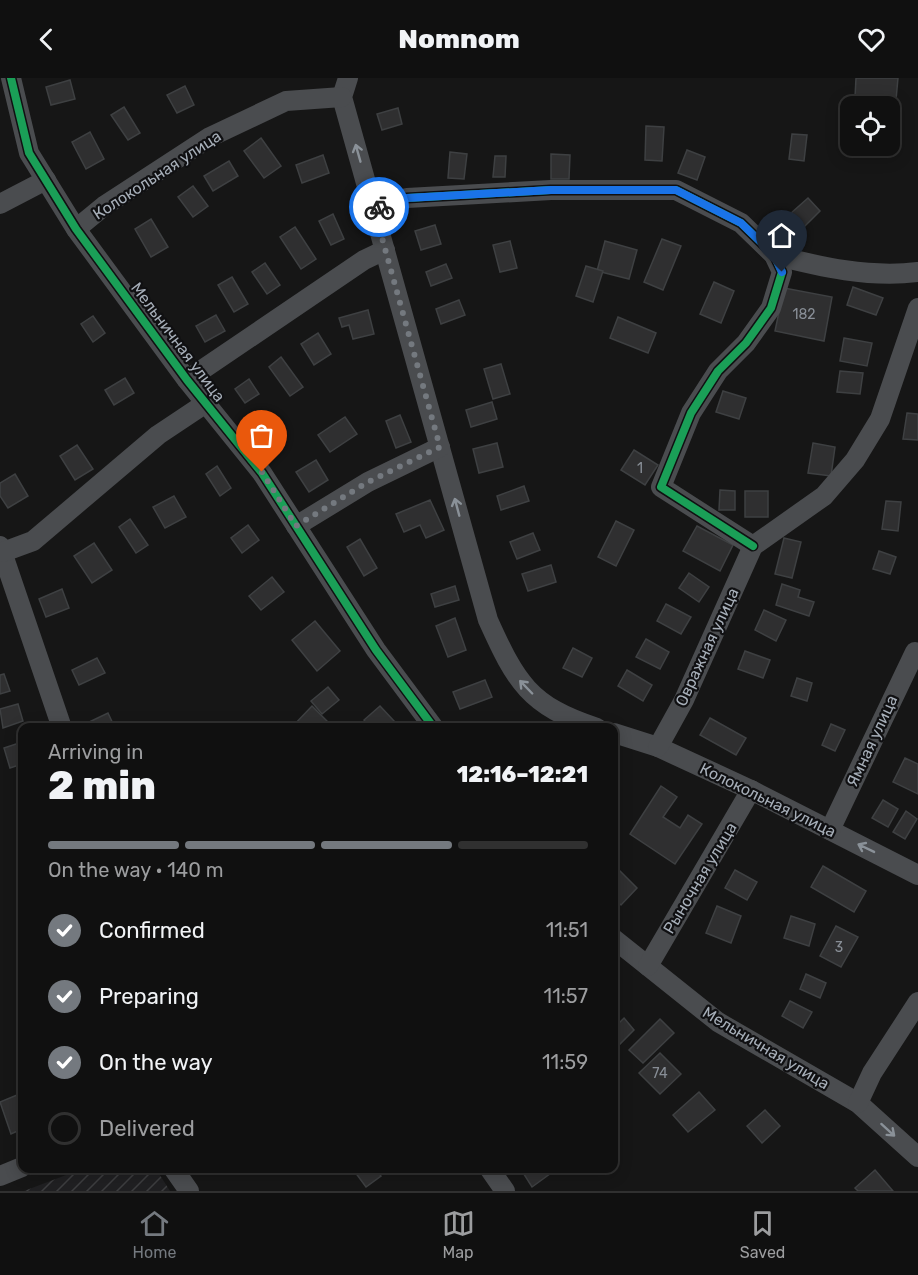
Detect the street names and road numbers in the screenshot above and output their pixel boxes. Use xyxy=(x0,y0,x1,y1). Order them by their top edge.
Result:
street label: Колокольная улица xyxy=(89,126,225,224)
street label: Мельничная улица xyxy=(127,279,229,405)
street label: Овражная улица xyxy=(671,585,743,709)
street label: Ямная улица xyxy=(843,692,901,790)
street label: Колокольная улица xyxy=(697,759,839,841)
street label: Рыночная улица xyxy=(659,819,741,937)
street label: Мельничная улица xyxy=(699,1003,833,1093)

